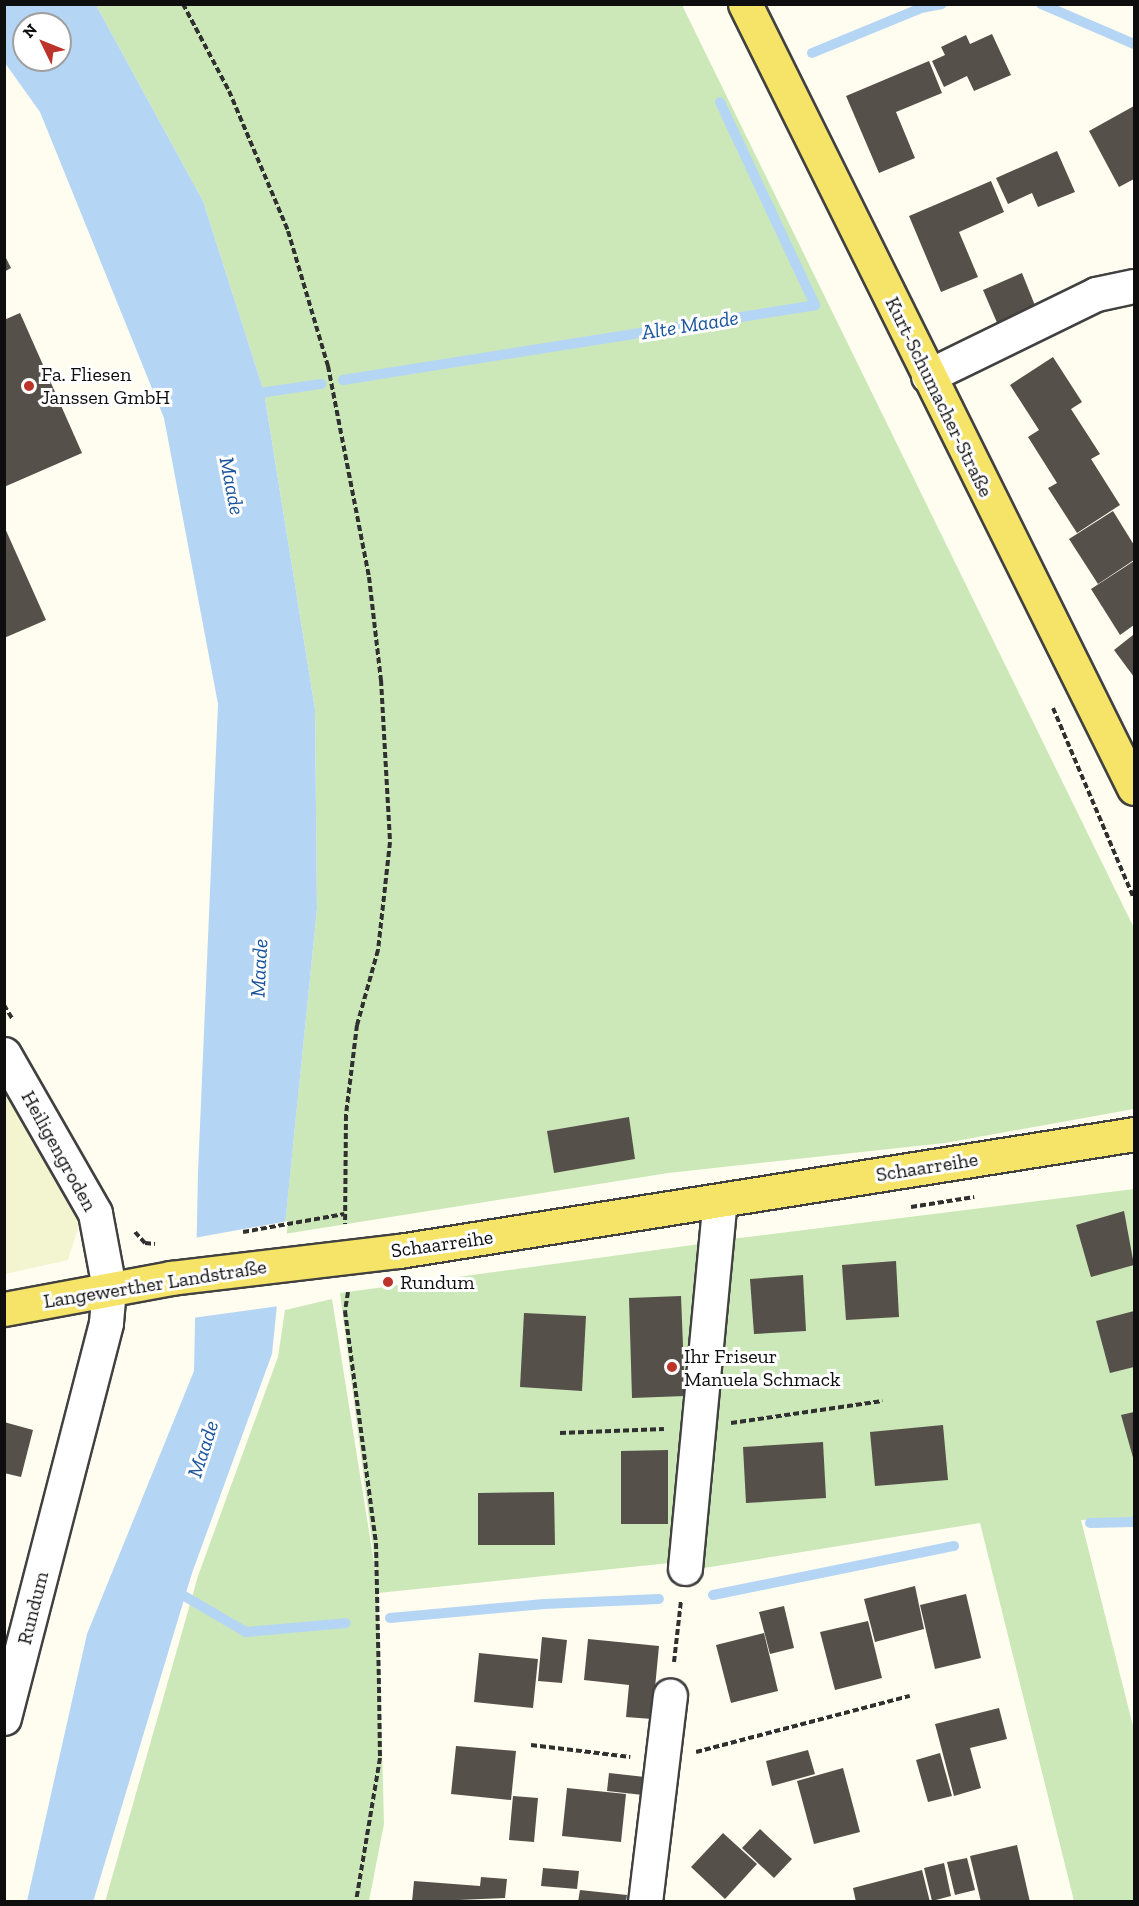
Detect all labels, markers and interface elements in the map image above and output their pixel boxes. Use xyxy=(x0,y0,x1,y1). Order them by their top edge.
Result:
north arrow xyxy=(12,12,72,72)
text: N xyxy=(19,20,41,42)
street label: Kurt-Schumacher-Straße xyxy=(880,293,998,501)
water label: Alte Maade xyxy=(640,305,740,345)
place label: Fa. Fliesen Janssen GmbH xyxy=(41,362,170,409)
marker: Fa. Fliesen Janssen GmbH xyxy=(22,379,36,393)
water label: Maade xyxy=(214,455,250,517)
water label: Maade xyxy=(245,938,273,998)
street label: Heiligengroden xyxy=(16,1087,102,1215)
street label: Schaarreihe xyxy=(874,1147,980,1187)
street label: Schaarreihe xyxy=(389,1225,495,1263)
street label: Langewerther Landstraße xyxy=(42,1254,268,1314)
place label: Rundum xyxy=(400,1270,474,1294)
marker: Rundum xyxy=(381,1275,395,1289)
place label: Ihr Friseur Manuela Schmack xyxy=(684,1344,840,1391)
marker: Ihr Friseur Manuela Schmack xyxy=(665,1360,679,1374)
water label: Maade xyxy=(182,1417,224,1481)
street label: Rundum xyxy=(12,1569,54,1647)

